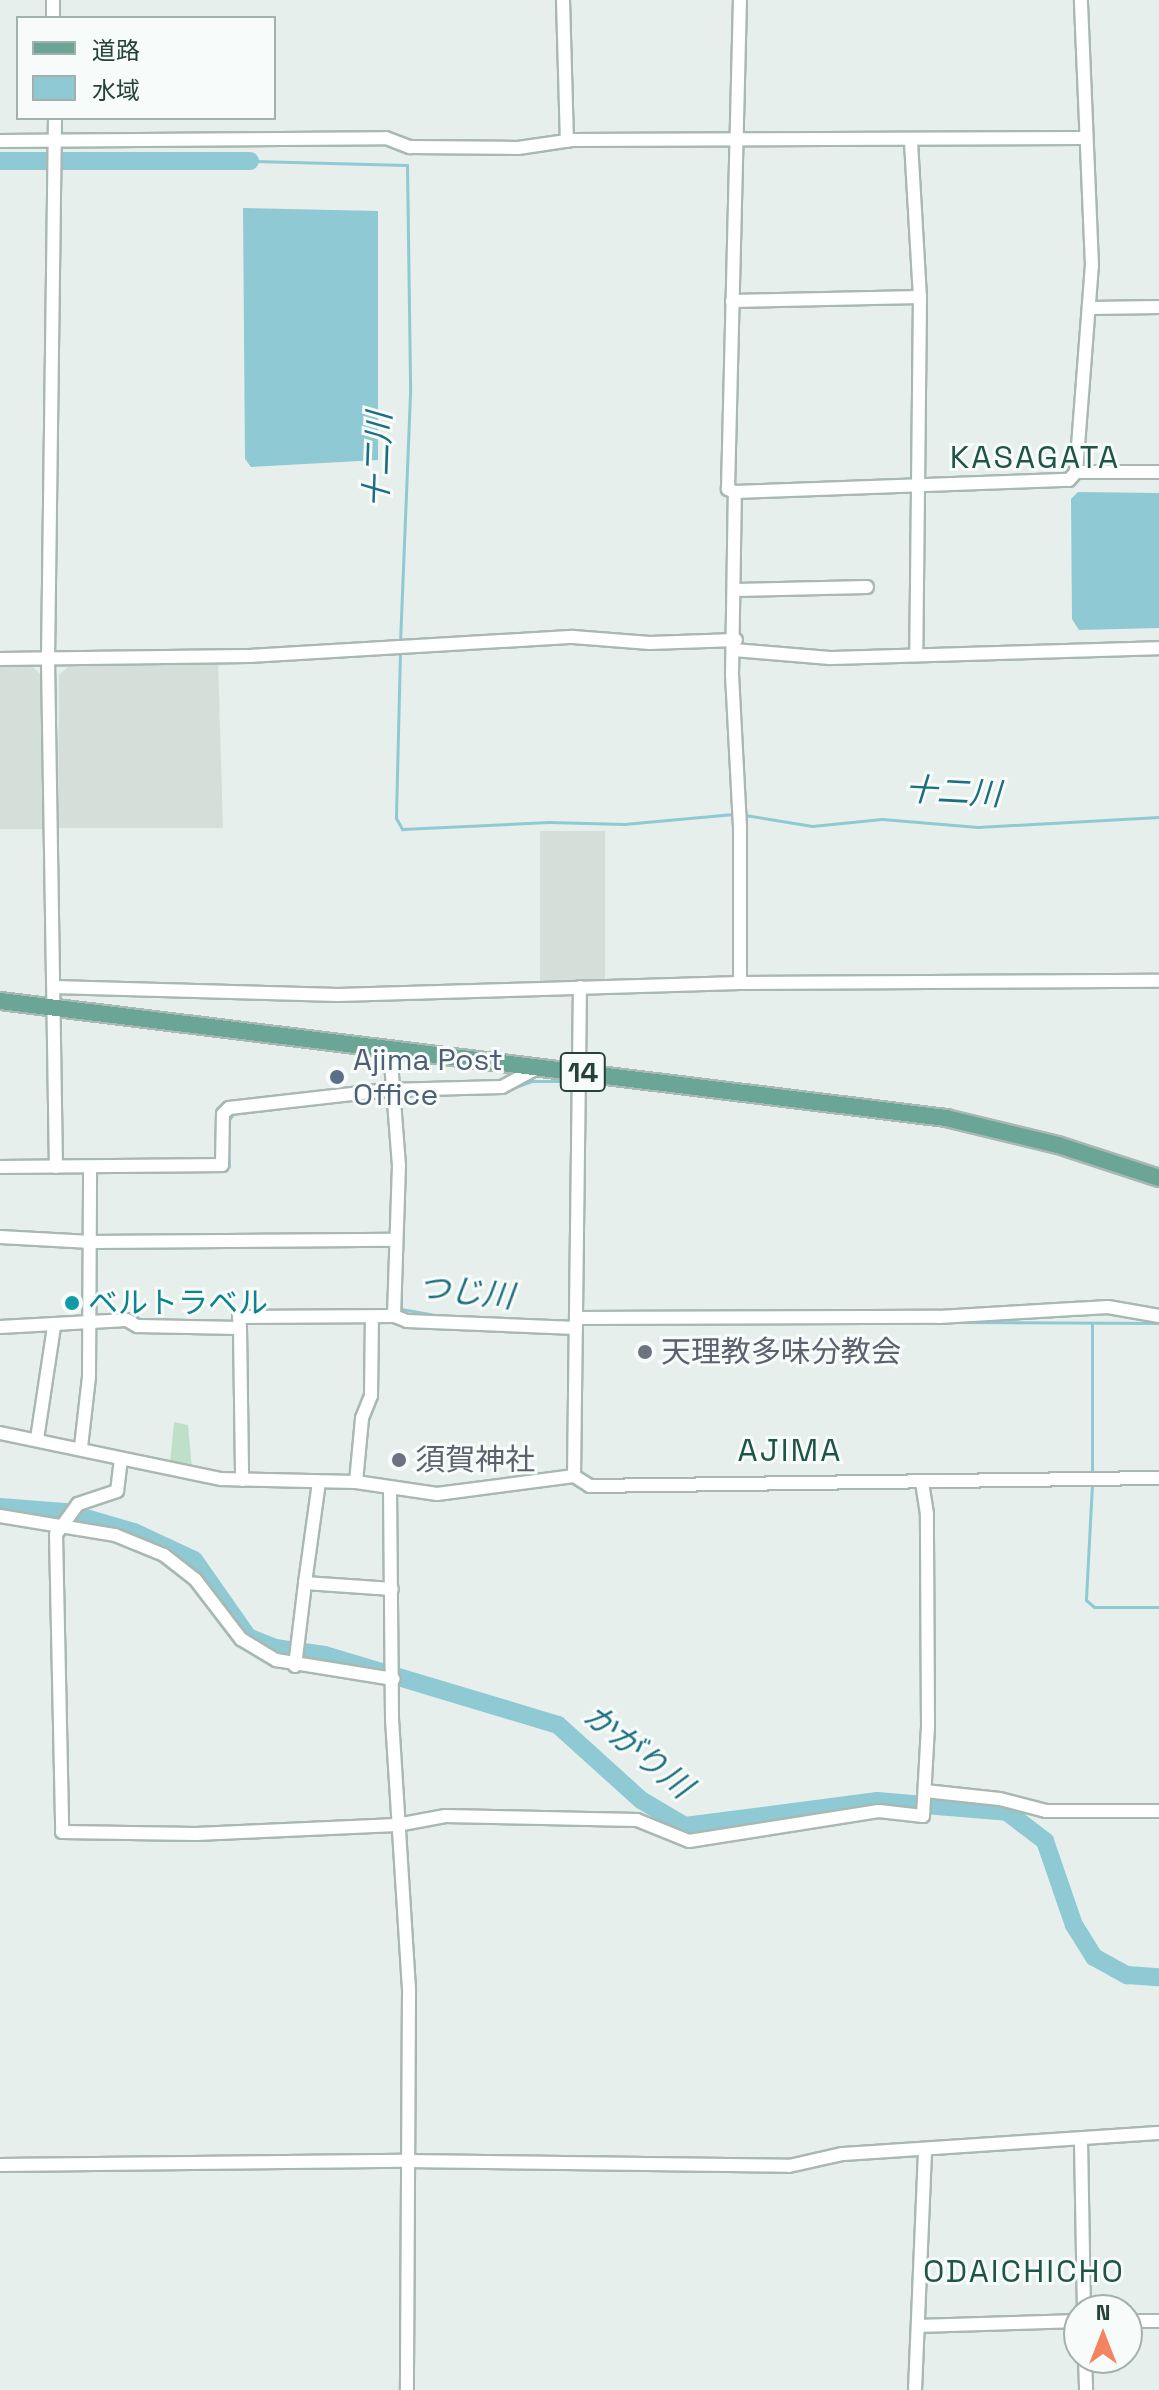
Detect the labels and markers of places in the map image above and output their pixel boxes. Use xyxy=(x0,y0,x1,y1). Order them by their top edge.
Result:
place label: Ajima Post Office xyxy=(353,1042,503,1112)
marker: Ajima Post Office xyxy=(328,1068,346,1086)
place label: ベルトラベル xyxy=(88,1285,268,1321)
marker: ベルトラベル xyxy=(63,1294,81,1312)
place label: 天理教多味分教会 xyxy=(661,1334,901,1370)
marker: 天理教多味分教会 xyxy=(636,1343,654,1361)
place label: 須賀神社 xyxy=(415,1442,535,1478)
marker: 須賀神社 xyxy=(390,1451,408,1469)

